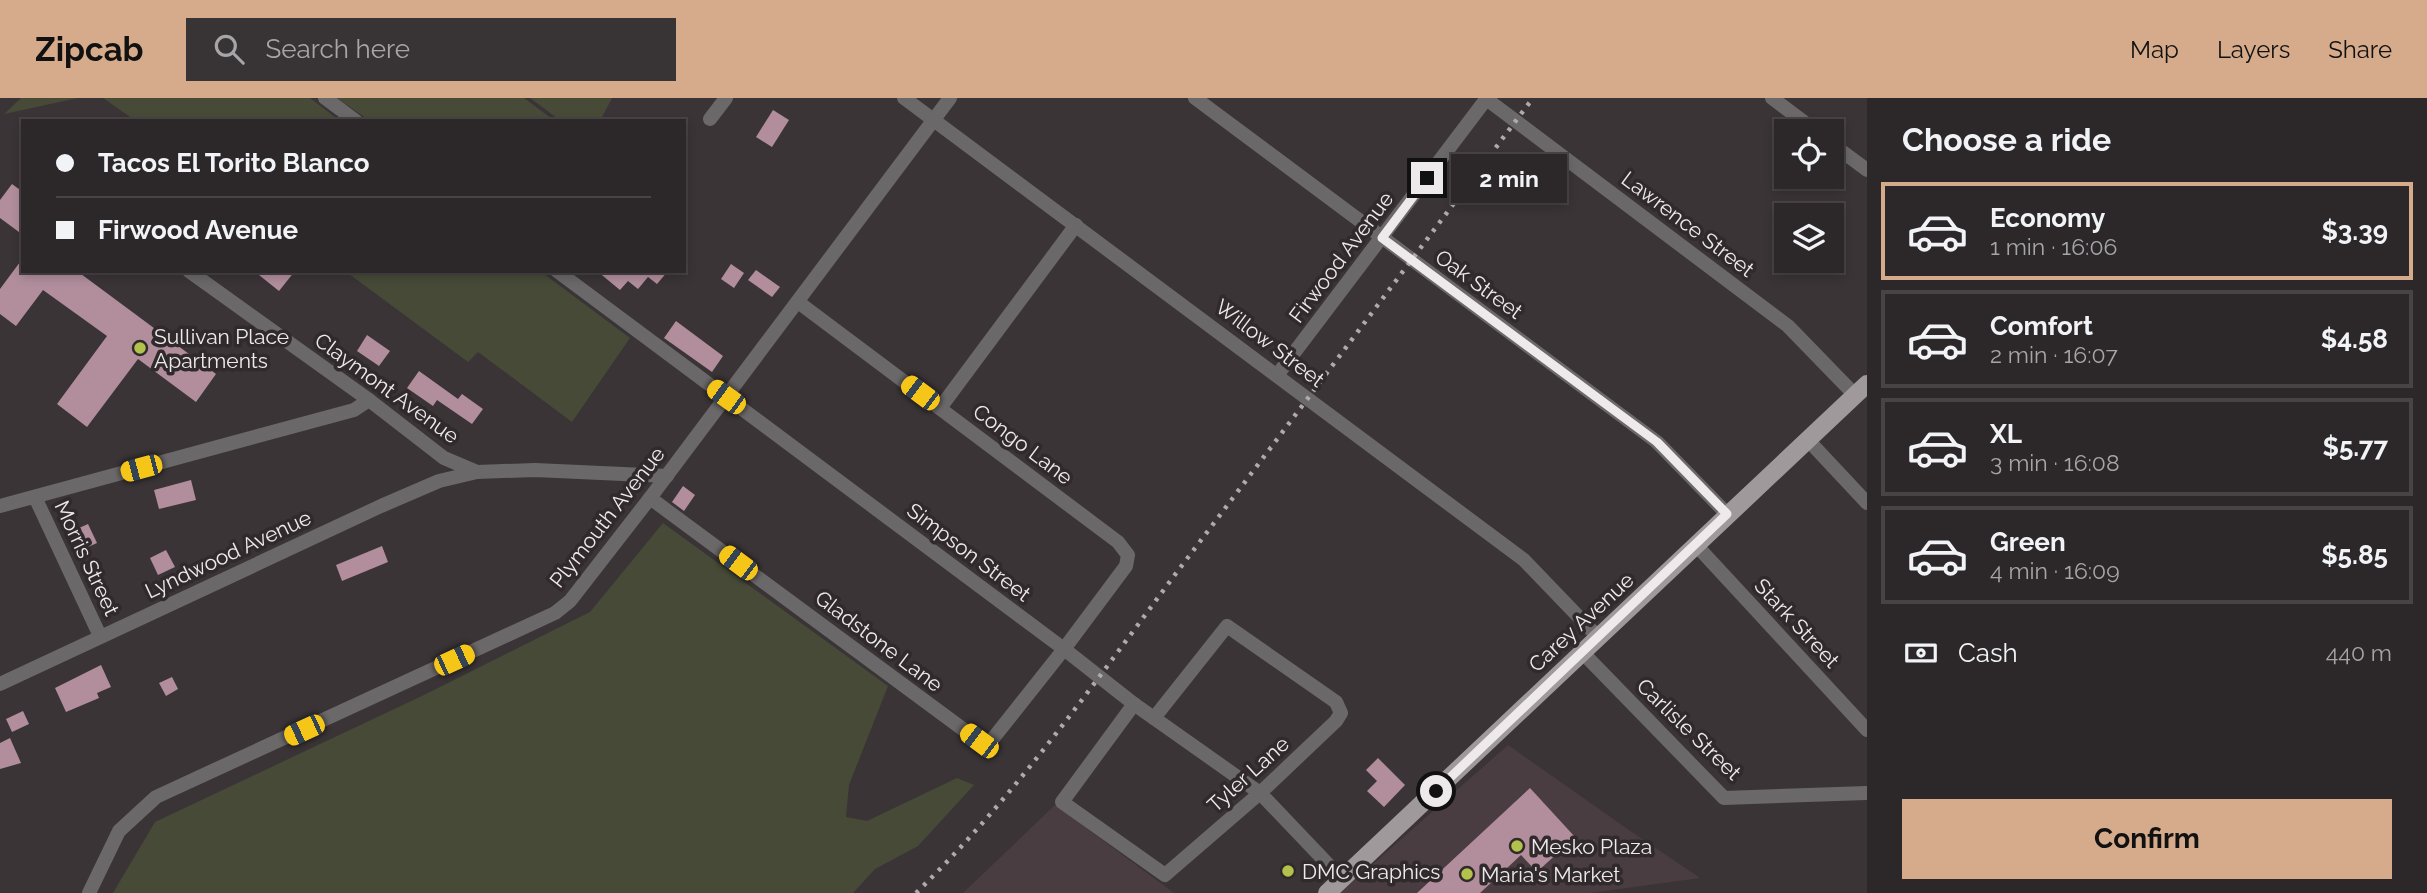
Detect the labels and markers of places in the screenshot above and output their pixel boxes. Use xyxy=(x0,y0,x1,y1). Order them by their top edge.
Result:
place label: Sullivan Place Apartments xyxy=(154,324,289,373)
marker: Sullivan Place Apartments xyxy=(132,340,148,356)
place label: Mesko Plaza xyxy=(1531,834,1652,859)
marker: Mesko Plaza xyxy=(1509,838,1525,854)
place label: DMC Graphics xyxy=(1302,859,1440,884)
place label: Maria's Market xyxy=(1481,862,1620,887)
marker: DMC Graphics xyxy=(1280,863,1296,879)
marker: Maria's Market xyxy=(1459,866,1475,882)

